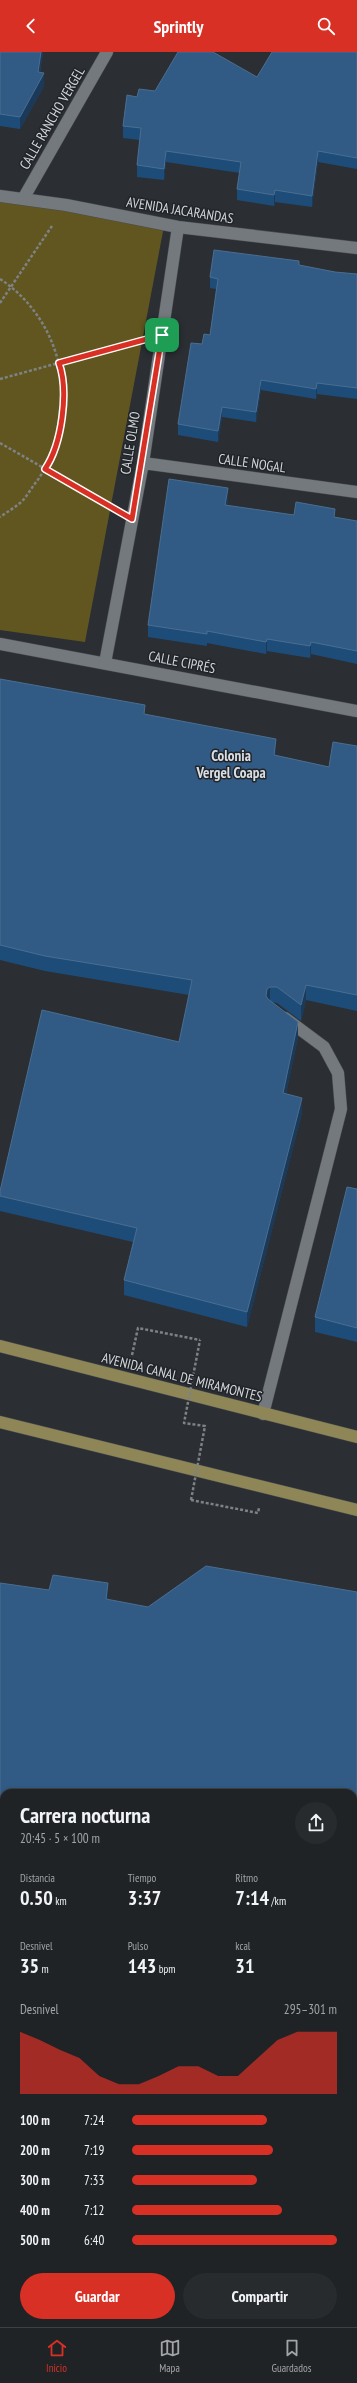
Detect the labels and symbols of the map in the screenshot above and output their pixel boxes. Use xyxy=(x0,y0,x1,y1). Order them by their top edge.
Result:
street label: CALLE RANCHO VERGEL xyxy=(15,63,89,173)
street label: AVENIDA JACARANDAS xyxy=(125,193,235,227)
pin xyxy=(145,318,179,352)
street label: CALLE OLMO xyxy=(116,410,144,476)
street label: CALLE NOGAL xyxy=(217,449,287,477)
street label: CALLE CIPRÉS xyxy=(147,647,217,677)
district label: Colonia Vergel Coapa xyxy=(195,746,266,782)
street label: AVENIDA CANAL DE MIRAMONTES xyxy=(100,1348,264,1406)

